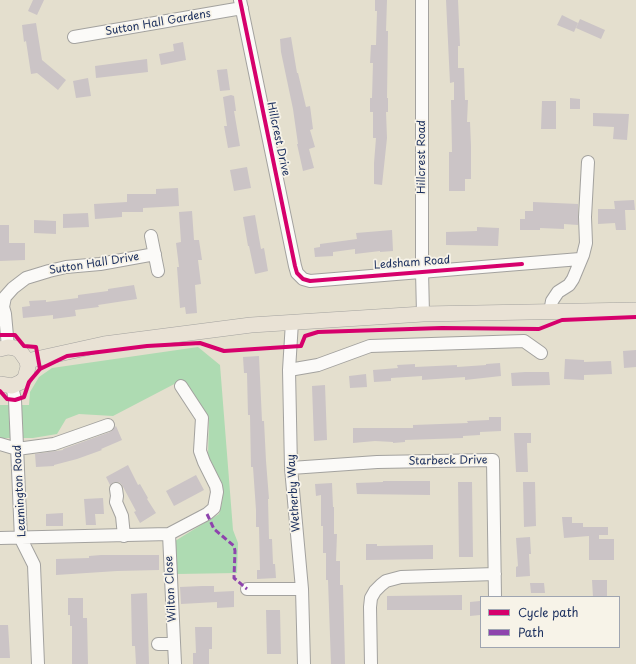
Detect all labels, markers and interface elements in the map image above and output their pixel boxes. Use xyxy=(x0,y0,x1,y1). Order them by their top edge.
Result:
street label: Sutton Hall Gardens xyxy=(104,7,212,39)
street label: Hillcrest Drive xyxy=(264,101,292,177)
street label: Hillcrest Road xyxy=(415,120,429,194)
street label: Sutton Hall Drive xyxy=(48,250,140,278)
street label: Ledsham Road xyxy=(373,254,451,272)
street label: Leamington Road xyxy=(11,444,29,538)
street label: Wetherby Way xyxy=(285,454,303,532)
street label: Starbeck Drive xyxy=(408,454,488,468)
street label: Wilton Close xyxy=(163,556,179,622)
legend xyxy=(480,596,620,648)
text: Cycle path xyxy=(518,603,579,621)
text: Path xyxy=(518,623,544,641)

